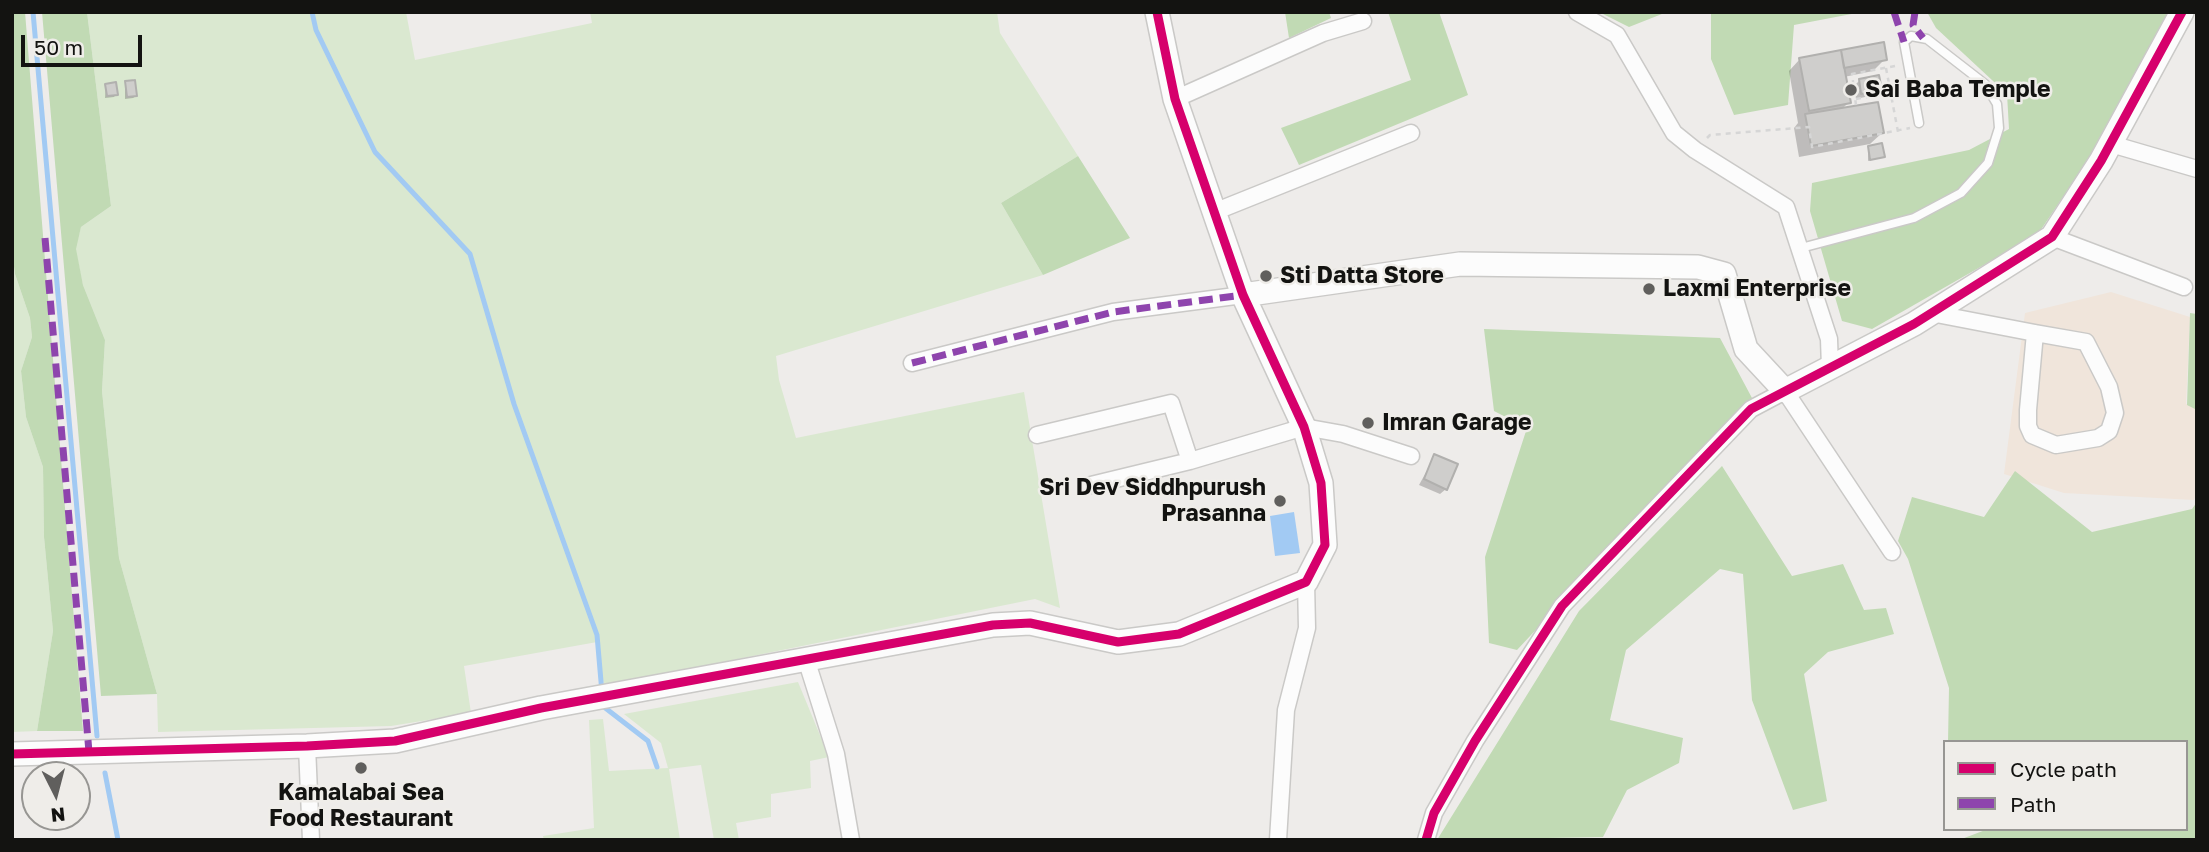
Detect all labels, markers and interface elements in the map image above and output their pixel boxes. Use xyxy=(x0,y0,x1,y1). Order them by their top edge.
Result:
scale bar xyxy=(24,21,145,65)
text: 50 m xyxy=(34,34,83,60)
place label: Sai Baba Temple xyxy=(1865,76,2051,104)
marker: Sai Baba Temple xyxy=(1843,82,1859,98)
place label: Sti Datta Store xyxy=(1280,262,1444,290)
marker: Sti Datta Store xyxy=(1258,268,1274,284)
place label: Laxmi Enterprise xyxy=(1663,275,1851,303)
marker: Laxmi Enterprise xyxy=(1641,281,1657,297)
place label: Imran Garage xyxy=(1382,409,1532,437)
marker: Imran Garage xyxy=(1360,415,1376,431)
place label: Sri Dev Siddhpurush Prasanna xyxy=(1039,474,1266,528)
marker: Sri Dev Siddhpurush Prasanna xyxy=(1272,493,1288,509)
legend xyxy=(1943,740,2188,831)
text: Cycle path xyxy=(2010,756,2117,782)
marker: Kamalabai Sea Food Restaurant xyxy=(353,760,369,776)
north arrow xyxy=(21,761,91,831)
place label: Kamalabai Sea Food Restaurant xyxy=(269,779,453,833)
text: Path xyxy=(2010,791,2057,817)
text: N xyxy=(50,803,66,828)

